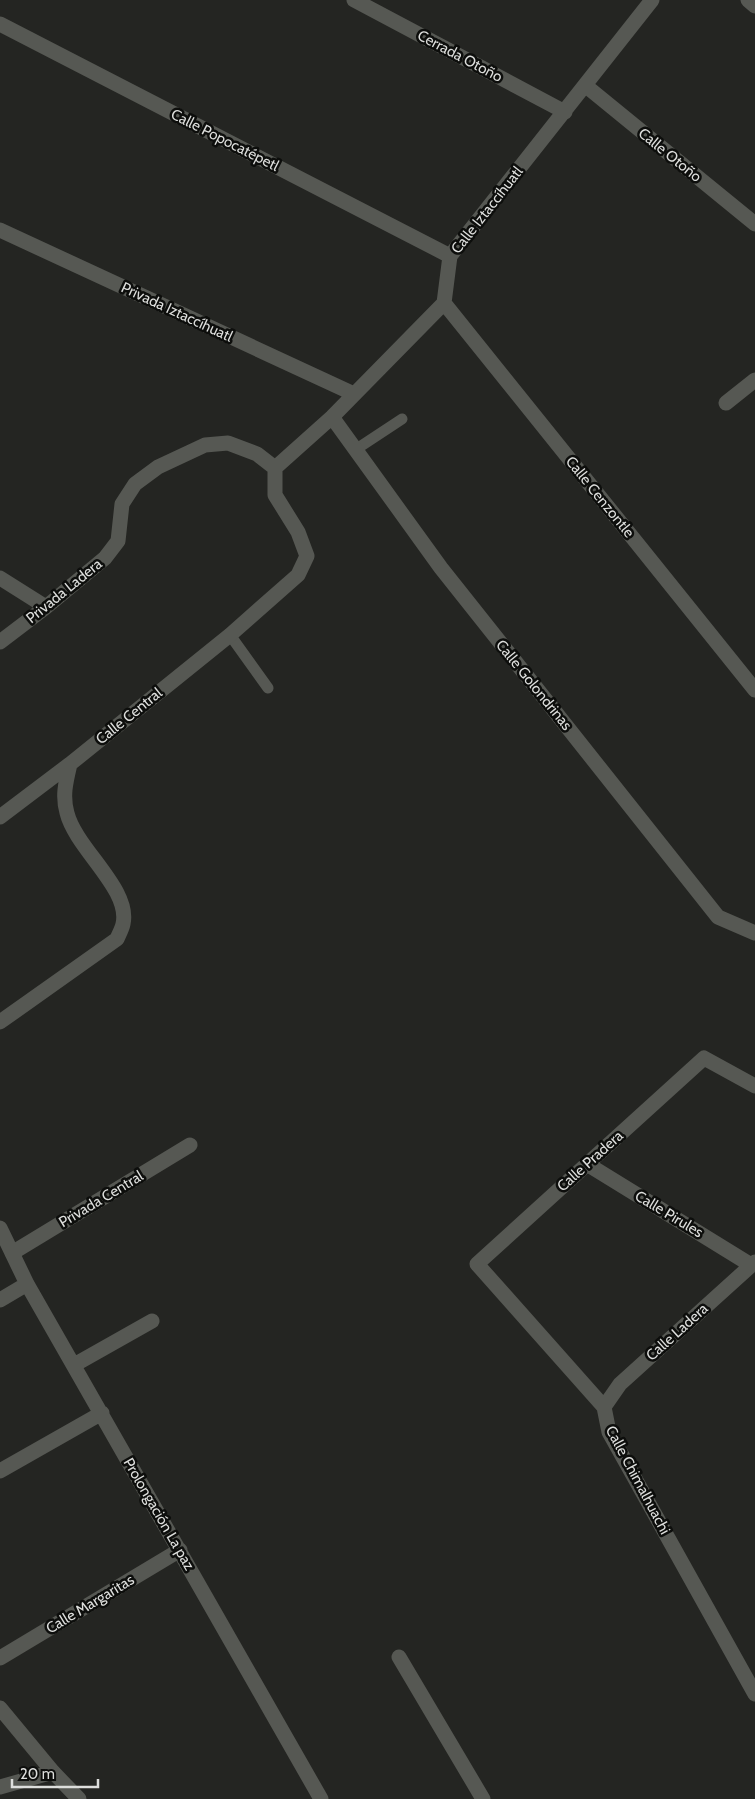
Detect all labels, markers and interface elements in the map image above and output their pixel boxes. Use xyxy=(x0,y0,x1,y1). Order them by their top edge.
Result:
street label: Cerrada Otoño xyxy=(414,26,506,86)
street label: Calle Popocatépetl xyxy=(168,105,282,175)
street label: Calle Otoño xyxy=(635,124,705,186)
street label: Calle Iztaccíhuatl xyxy=(447,162,527,257)
street label: Privada Iztaccíhuatl xyxy=(118,278,236,346)
street label: Calle Cenzontle xyxy=(562,453,638,541)
street label: Privada Ladera xyxy=(22,554,106,627)
street label: Calle Golondrinas xyxy=(492,636,576,734)
street label: Calle Central xyxy=(92,684,166,748)
street label: Calle Pradera xyxy=(553,1126,627,1195)
street label: Privada Central xyxy=(56,1167,147,1231)
street label: Calle Pirules xyxy=(632,1187,706,1241)
street label: Calle Ladera xyxy=(642,1299,712,1364)
street label: Calle Chimalhuachi xyxy=(602,1423,674,1537)
street label: Prolongación La paz xyxy=(120,1455,198,1573)
street label: Calle Margaritas xyxy=(43,1571,137,1637)
scale bar xyxy=(12,1756,99,1788)
text: 20 m xyxy=(20,1765,55,1783)

